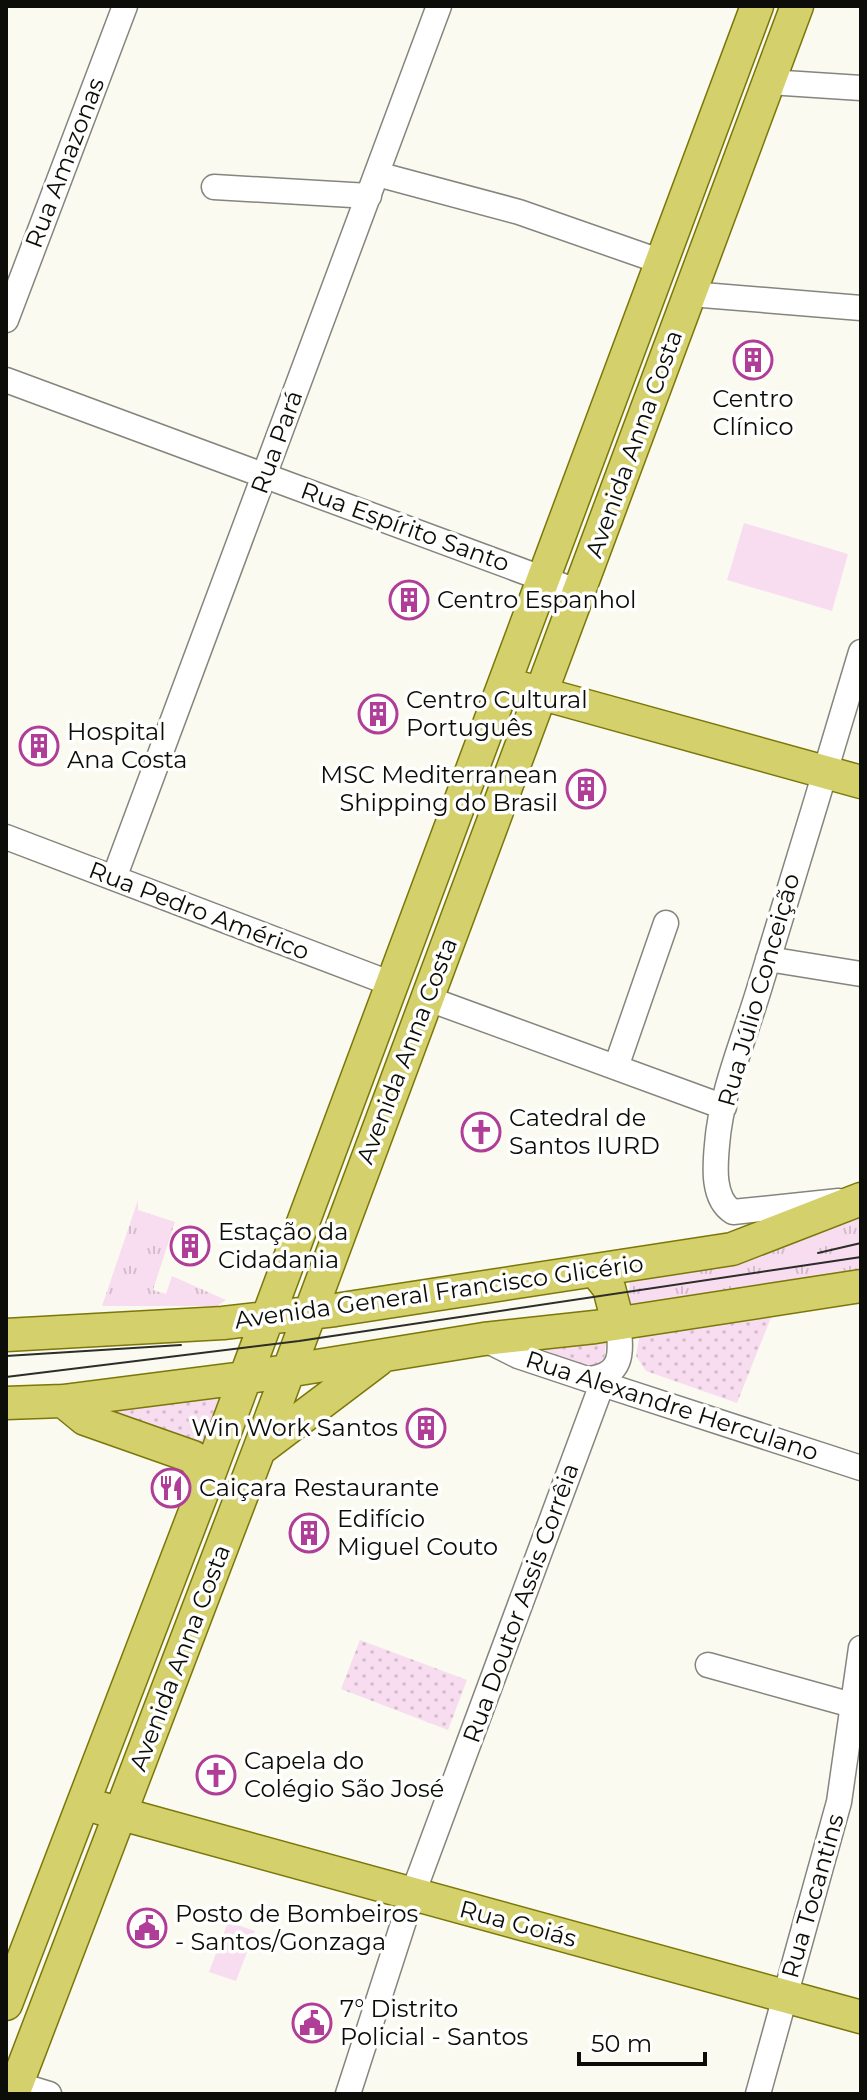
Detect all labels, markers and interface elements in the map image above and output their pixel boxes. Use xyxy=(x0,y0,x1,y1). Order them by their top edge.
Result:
street label: Rua Amazonas xyxy=(19,74,110,252)
street label: Avenida Anna Costa xyxy=(579,326,688,562)
building icon: Centro Clínico xyxy=(732,339,774,381)
place label: Centro Clínico xyxy=(712,384,794,441)
street label: Rua Pará xyxy=(244,386,309,497)
street label: Rua Espírito Santo xyxy=(297,475,514,578)
building icon: Centro Espanhol xyxy=(388,579,430,621)
place label: Centro Espanhol xyxy=(437,585,636,614)
place label: Centro Cultural Português xyxy=(406,685,588,742)
building icon: Centro Cultural Português xyxy=(357,693,399,735)
place label: Hospital Ana Costa xyxy=(67,717,188,774)
building icon: Hospital Ana Costa xyxy=(18,725,60,767)
place label: MSC Mediterranean Shipping do Brasil xyxy=(320,760,558,817)
building icon: MSC Mediterranean Shipping do Brasil xyxy=(565,768,607,810)
street label: Rua Pedro Américo xyxy=(85,855,313,966)
street label: Rua Júlio Conceição xyxy=(711,870,806,1110)
street label: Avenida Anna Costa xyxy=(350,934,463,1168)
place label: Catedral de Santos IURD xyxy=(509,1103,660,1160)
church icon: Catedral de Santos IURD xyxy=(460,1111,502,1153)
place label: Estação da Cidadania xyxy=(218,1217,348,1274)
building icon: Estação da Cidadania xyxy=(169,1225,211,1267)
street label: Avenida General Francisco Glicério xyxy=(233,1248,645,1335)
street label: Rua Alexandre Herculano xyxy=(522,1344,822,1467)
building icon: Win Work Santos xyxy=(405,1407,447,1449)
place label: Win Work Santos xyxy=(191,1413,398,1442)
street label: Rua Doutor Assis Corrêia xyxy=(456,1459,585,1747)
restaurant icon: Caiçara Restaurante xyxy=(150,1467,192,1509)
place label: Caiçara Restaurante xyxy=(199,1473,439,1502)
place label: Edifício Miguel Couto xyxy=(337,1504,498,1561)
building icon: Edifício Miguel Couto xyxy=(288,1512,330,1554)
street label: Avenida Anna Costa xyxy=(123,1541,236,1775)
place label: Capela do Colégio São José xyxy=(244,1746,444,1803)
church icon: Capela do Colégio São José xyxy=(195,1754,237,1796)
street label: Rua Tocantins xyxy=(775,1810,850,1981)
street label: Rua Goiás xyxy=(456,1894,580,1953)
place label: Posto de Bombeiros - Santos/Gonzaga xyxy=(175,1899,418,1956)
public building icon: Posto de Bombeiros - Santos/Gonzaga xyxy=(126,1907,168,1949)
place label: 7° Distrito Policial - Santos xyxy=(340,1994,528,2051)
public building icon: 7° Distrito Policial - Santos xyxy=(291,2002,333,2044)
scale bar xyxy=(579,2016,705,2066)
text: 50 m xyxy=(591,2029,652,2058)

